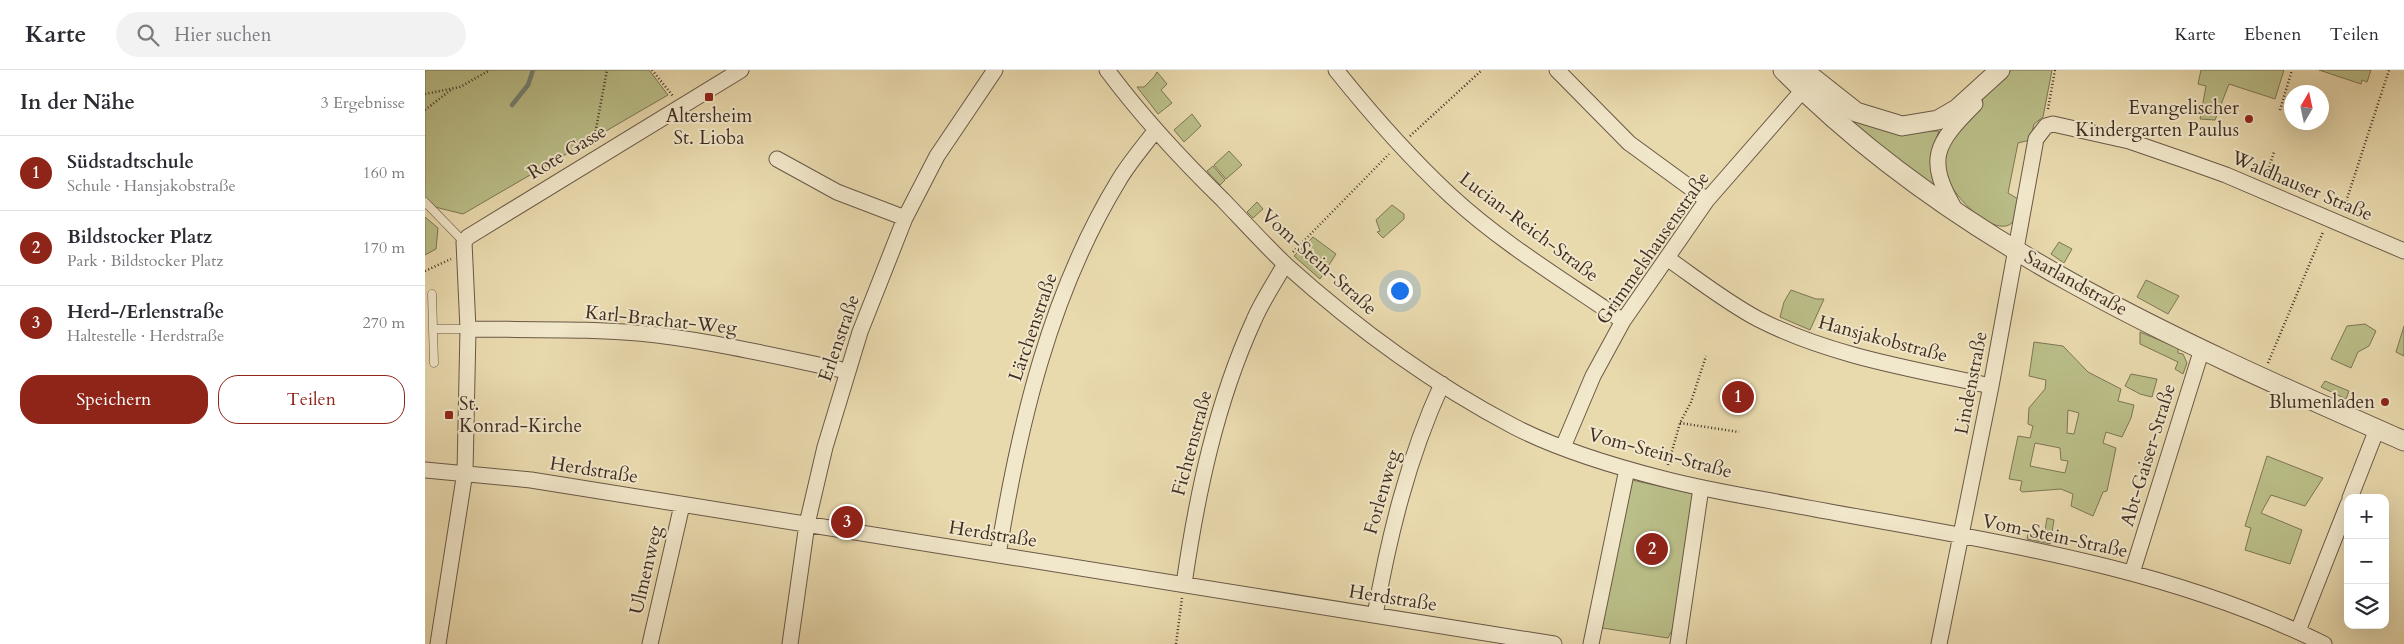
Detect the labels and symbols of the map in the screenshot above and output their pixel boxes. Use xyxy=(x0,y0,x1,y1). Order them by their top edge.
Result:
north arrow xyxy=(2284,85,2329,130)
marker: Altersheim St. Lioba xyxy=(703,91,715,103)
place label: Evangelischer Kindergarten Paulus xyxy=(2075,95,2239,143)
place label: Altersheim St. Lioba xyxy=(666,103,753,151)
marker: Evangelischer Kindergarten Paulus xyxy=(2243,113,2255,125)
street label: Rote Gasse xyxy=(523,118,611,186)
street label: Waldhauser Straße xyxy=(2227,144,2377,227)
street label: Lucian-Reich-Straße xyxy=(1454,166,1604,288)
street label: Grimmelshausenstraße xyxy=(1590,166,1716,330)
street label: Vom-Stein-Straße xyxy=(1255,203,1383,321)
street label: Saarlandstraße xyxy=(2020,244,2132,322)
street label: Lärchenstraße xyxy=(1002,269,1064,385)
your location xyxy=(1387,278,1413,304)
street label: Erlenstraße xyxy=(812,291,866,385)
street label: Karl-Brachat-Weg xyxy=(584,299,739,341)
street label: Hansjakobstraße xyxy=(1815,309,1951,369)
street label: Lindenstraße xyxy=(1948,329,1994,437)
pin: 1 xyxy=(1722,378,1754,416)
street label: Abt-Gaiser-Straße xyxy=(2114,381,2182,529)
street label: Fichtenstraße xyxy=(1165,387,1219,499)
place label: Blumenladen xyxy=(2269,389,2375,415)
place label: St. Konrad-Kirche xyxy=(459,391,582,439)
marker: Blumenladen xyxy=(2379,396,2391,408)
marker: St. Konrad-Kirche xyxy=(443,409,455,421)
street label: Vom-Stein-Straße xyxy=(1585,421,1735,485)
street label: Forlenweg xyxy=(1358,446,1407,537)
street label: Herdstraße xyxy=(548,450,640,490)
pin: 3 xyxy=(831,503,863,541)
street label: Vom-Stein-Straße xyxy=(1980,508,2130,564)
street label: Herdstraße xyxy=(947,514,1039,554)
street label: Ulmenweg xyxy=(623,523,669,617)
pin: 2 xyxy=(1636,530,1668,568)
street label: Herdstraße xyxy=(1347,578,1439,618)

